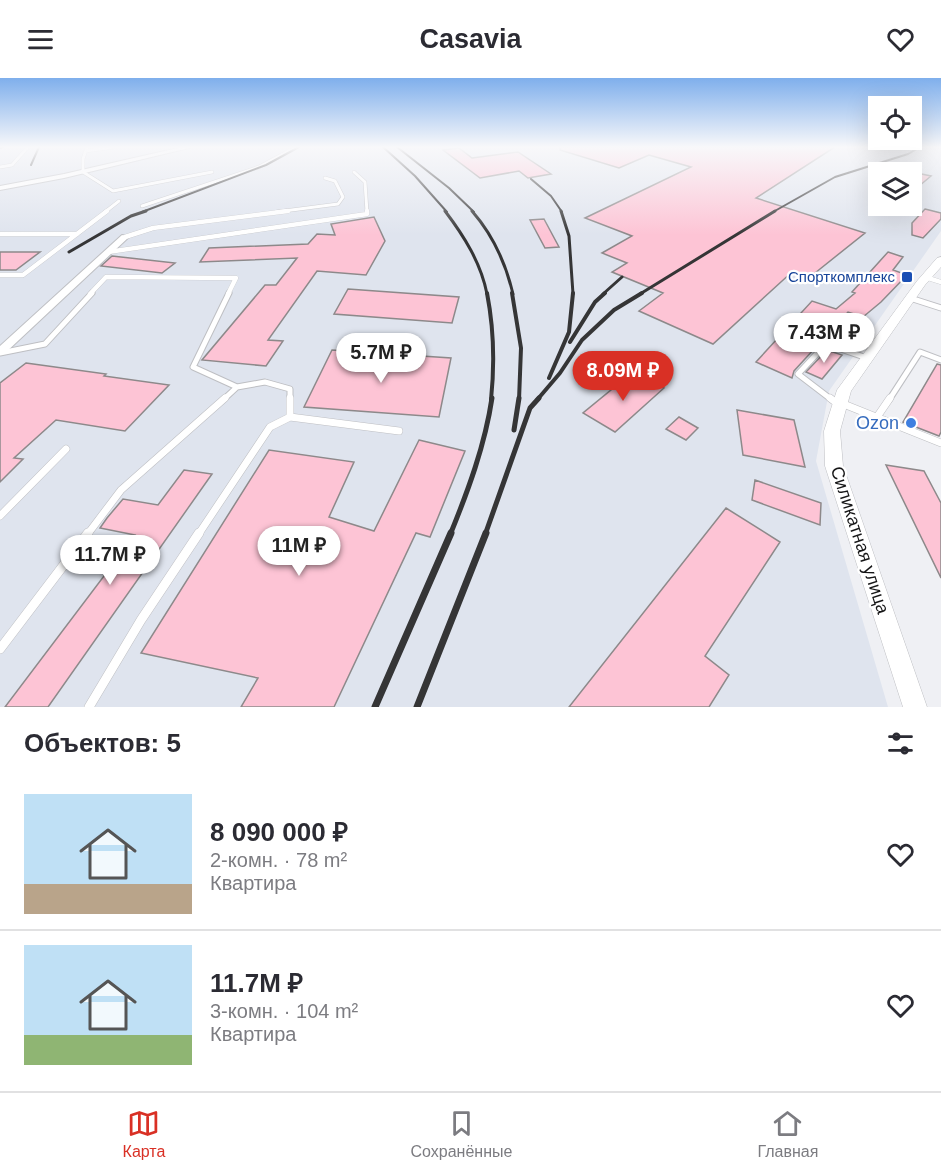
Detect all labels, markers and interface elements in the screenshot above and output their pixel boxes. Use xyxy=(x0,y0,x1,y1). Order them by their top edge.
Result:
icon: menu xyxy=(24,23,57,56)
icon: heart xyxy=(884,23,917,56)
text: Casavia xyxy=(419,24,522,54)
map controls xyxy=(868,96,922,216)
button: locate xyxy=(868,96,922,150)
button: layers xyxy=(868,162,922,216)
place label: Спорткомплекс xyxy=(788,268,895,285)
marker: Спорткомплекс xyxy=(900,270,914,284)
pin: 7.43M ₽ xyxy=(769,313,879,364)
text: 7.43M ₽ xyxy=(788,321,860,343)
pin: 5.7M ₽ xyxy=(332,333,430,384)
text: 5.7M ₽ xyxy=(350,341,412,363)
pin: 8.09M ₽ xyxy=(568,351,678,402)
text: 8.09M ₽ xyxy=(587,359,659,381)
place label: Ozon xyxy=(856,413,899,433)
marker: Ozon xyxy=(904,416,918,430)
street label: Силикатная улица xyxy=(827,464,894,617)
pin: 11M ₽ xyxy=(257,526,341,577)
text: 11M ₽ xyxy=(272,534,327,556)
pin: 11.7M ₽ xyxy=(55,535,165,586)
text: 11.7M ₽ xyxy=(74,543,146,565)
icon: filters xyxy=(884,727,917,760)
text: Объектов: 5 xyxy=(24,728,181,758)
text: 8 090 000 ₽ xyxy=(210,817,348,847)
icon: home xyxy=(72,818,144,890)
icon: heart xyxy=(884,838,917,871)
text: 2-комн. · 78 m² xyxy=(210,849,347,871)
text: Квартира xyxy=(210,872,296,894)
text: 11.7M ₽ xyxy=(210,968,303,998)
icon: home xyxy=(72,969,144,1041)
icon: heart xyxy=(884,989,917,1022)
text: 3-комн. · 104 m² xyxy=(210,1000,358,1022)
text: Квартира xyxy=(210,1023,296,1045)
tab: Карта xyxy=(123,1107,165,1161)
tab: Сохранённые xyxy=(411,1107,512,1161)
tab: Главная xyxy=(758,1107,818,1161)

